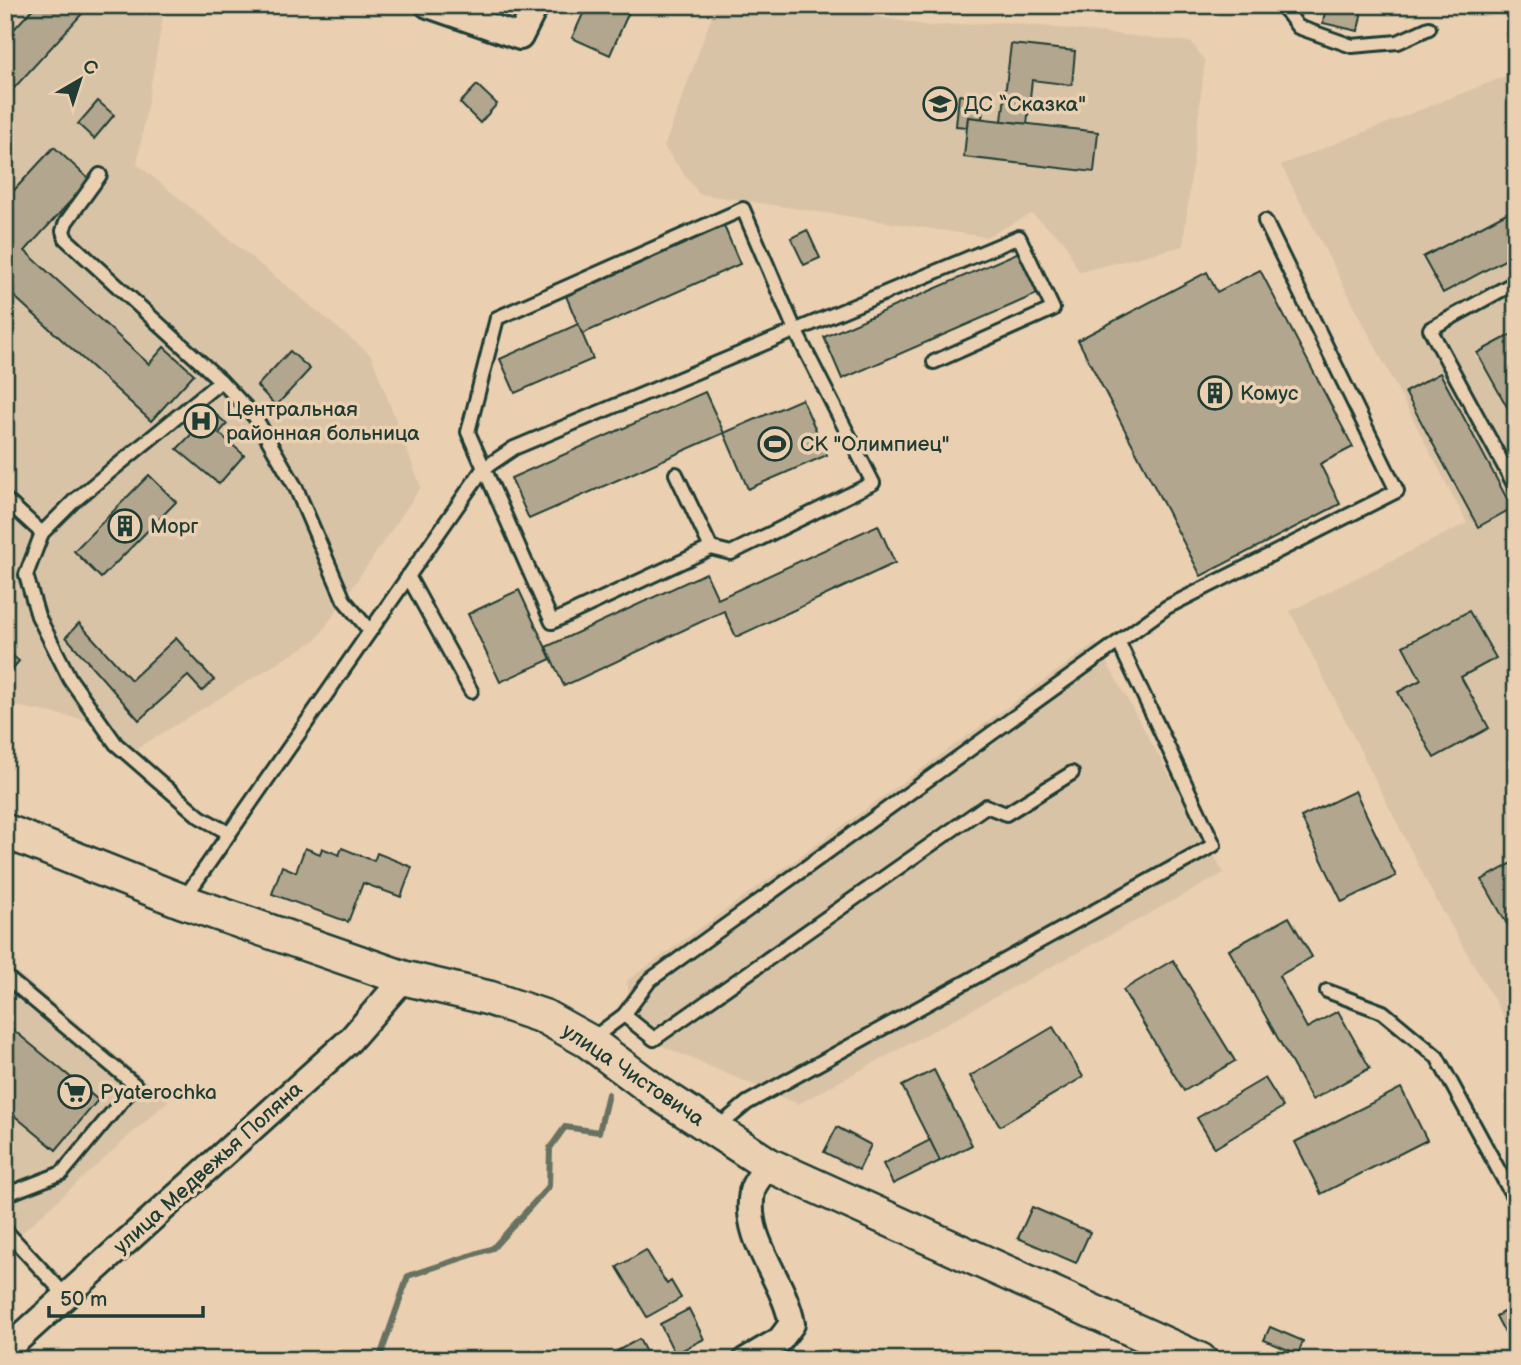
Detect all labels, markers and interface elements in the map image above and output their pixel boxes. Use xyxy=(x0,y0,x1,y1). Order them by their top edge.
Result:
north arrow xyxy=(46,46,116,116)
text: С xyxy=(77,55,102,81)
school or university icon: ДС “Сказка" xyxy=(921,85,959,123)
place label: ДС “Сказка" xyxy=(964,92,1086,117)
building icon: Комус xyxy=(1196,374,1234,412)
place label: Комус xyxy=(1240,381,1298,406)
place label: Центральная районная больница xyxy=(226,397,420,446)
hospital icon: Центральная районная больница xyxy=(182,402,220,440)
sports icon: СК "Олимпиец" xyxy=(756,425,794,463)
place label: СК "Олимпиец" xyxy=(800,432,950,457)
building icon: Морг xyxy=(106,507,144,545)
place label: Морг xyxy=(150,514,199,539)
street label: улица Чистовича xyxy=(557,1018,709,1132)
supermarket icon: Pyaterochka xyxy=(56,1073,94,1111)
street label: улица Медвежья Поляна xyxy=(109,1076,308,1259)
place label: Pyaterochka xyxy=(100,1080,217,1105)
scale bar xyxy=(49,1274,203,1318)
text: 50 m xyxy=(60,1287,107,1312)

